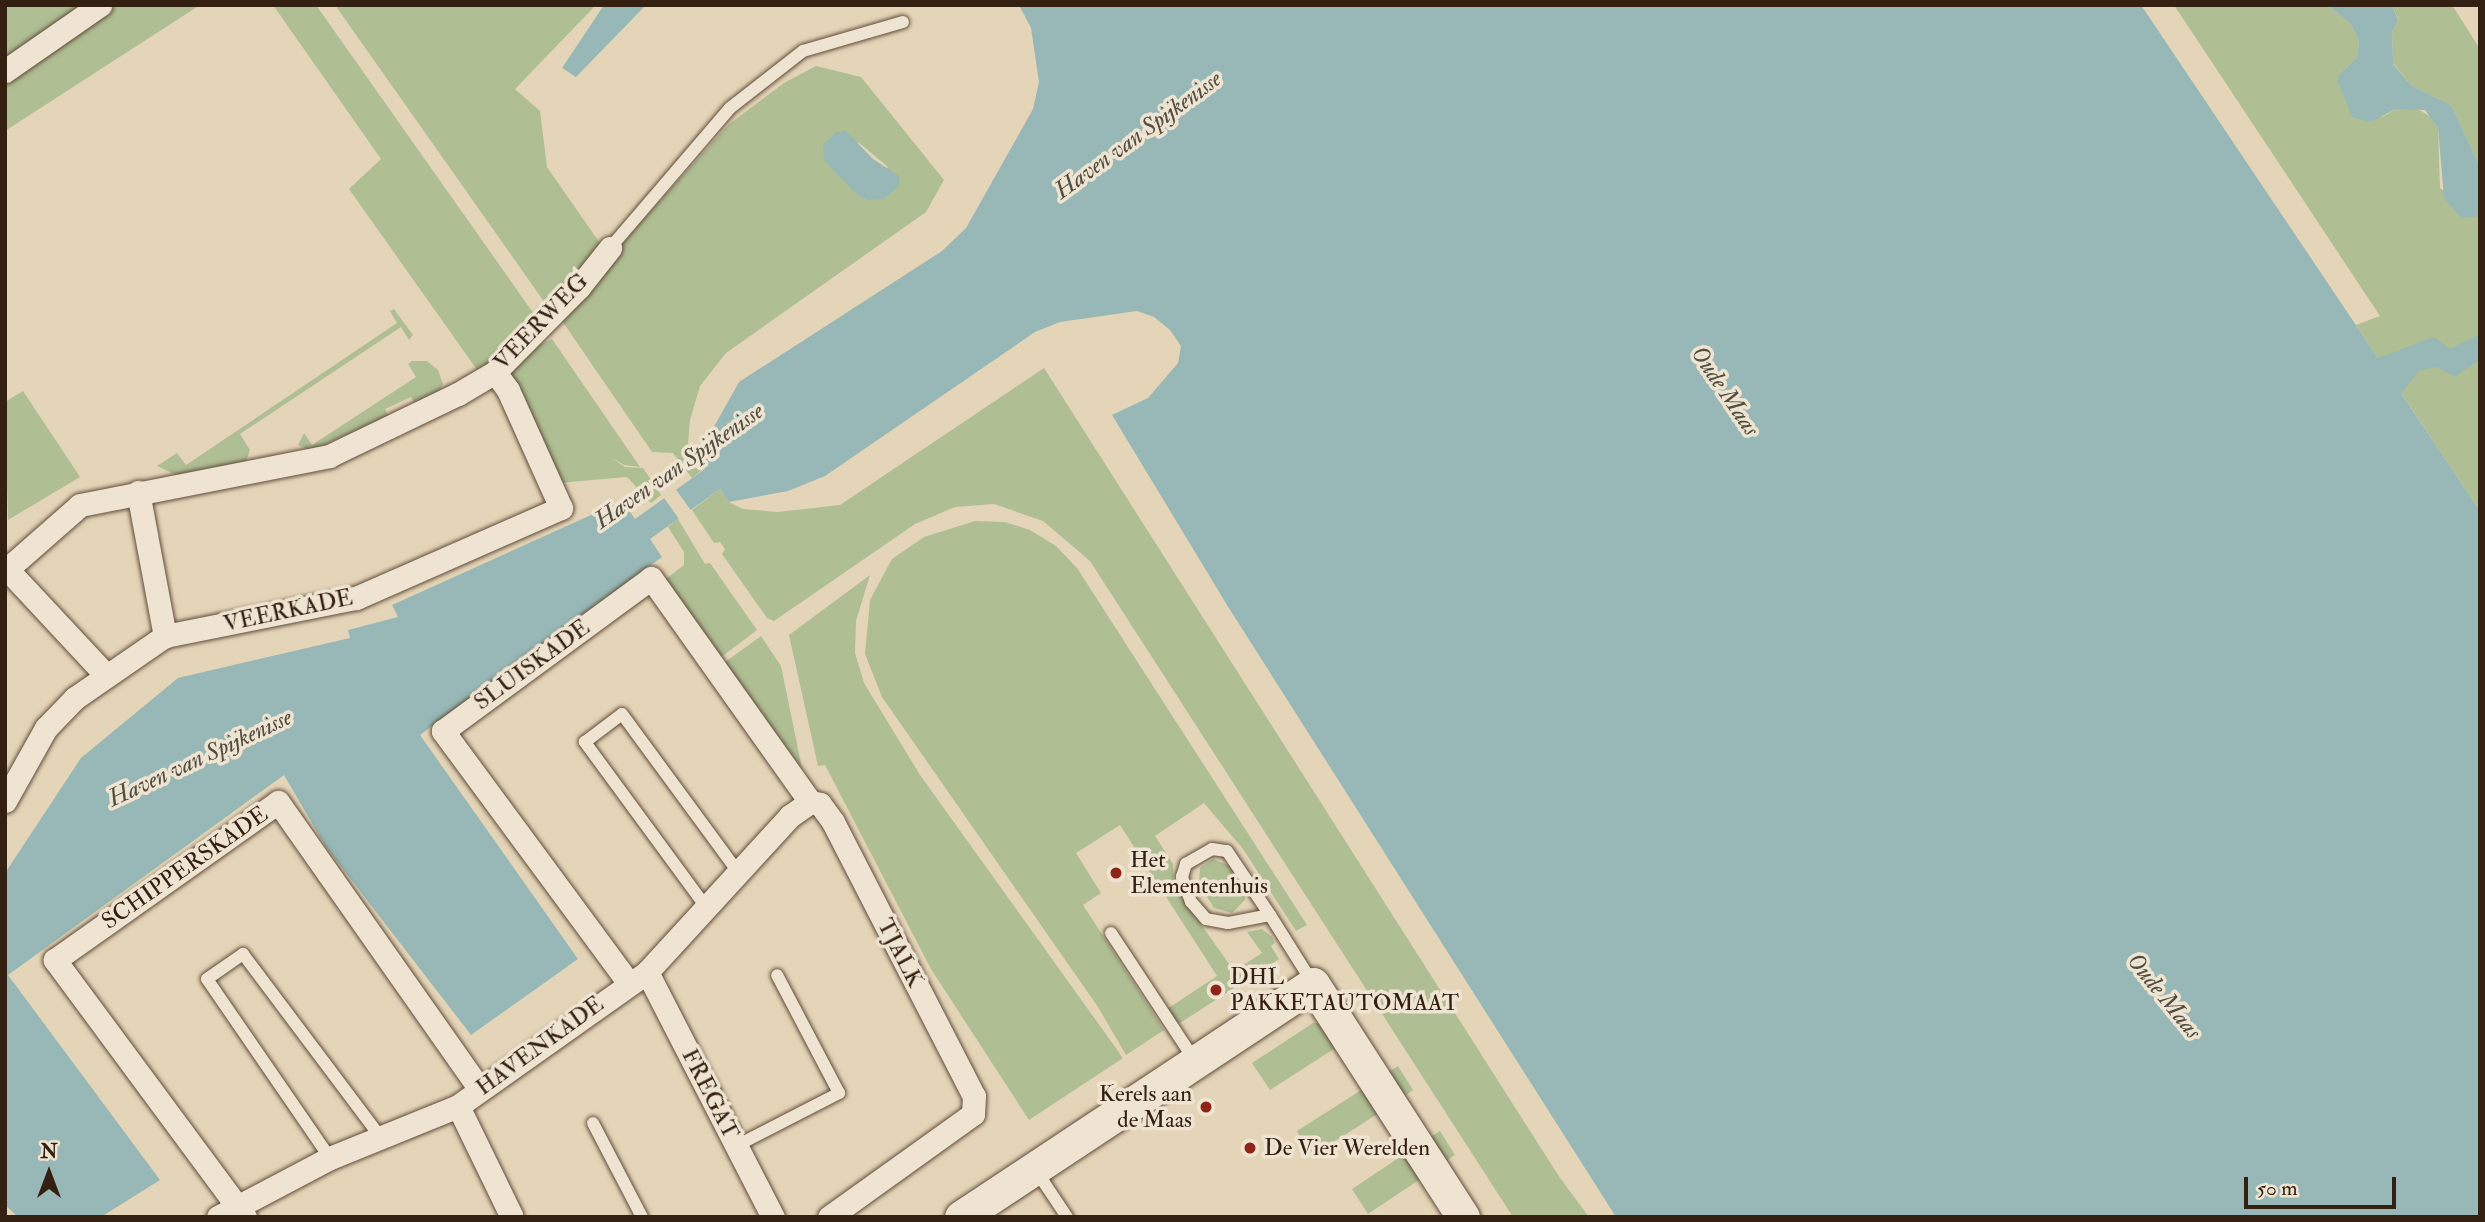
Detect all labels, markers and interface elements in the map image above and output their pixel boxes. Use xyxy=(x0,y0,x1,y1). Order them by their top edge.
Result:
water label: Haven van Spijkenisse xyxy=(1049,65,1227,205)
street label: VEERWEG xyxy=(488,268,594,376)
water label: Oude Maas xyxy=(1684,340,1766,442)
water label: Haven van Spijkenisse xyxy=(589,397,769,535)
street label: VEERKADE xyxy=(221,584,355,638)
street label: SLUISKADE xyxy=(469,614,595,716)
water label: Haven van Spijkenisse xyxy=(103,703,297,813)
street label: SCHIPPERSKADE xyxy=(97,800,273,936)
place label: Het Elementenhuis xyxy=(1130,846,1268,900)
marker: Het Elementenhuis xyxy=(1108,865,1124,881)
street label: TJALK xyxy=(871,914,929,992)
water label: Oude Maas xyxy=(2121,947,2207,1045)
place label: DHL PAKKETAUTOMAAT xyxy=(1230,963,1459,1017)
marker: DHL PAKKETAUTOMAAT xyxy=(1208,982,1224,998)
street label: HAVENKADE xyxy=(471,990,609,1102)
street label: FREGAT xyxy=(676,1044,744,1144)
place label: Kerels aan de Maas xyxy=(1099,1080,1192,1134)
marker: Kerels aan de Maas xyxy=(1198,1099,1214,1115)
place label: De Vier Werelden xyxy=(1264,1134,1430,1162)
north arrow xyxy=(14,1138,84,1208)
text: N xyxy=(40,1140,58,1164)
marker: De Vier Werelden xyxy=(1242,1140,1258,1156)
scale bar xyxy=(2247,1162,2399,1206)
text: 50 m xyxy=(2257,1175,2298,1202)

